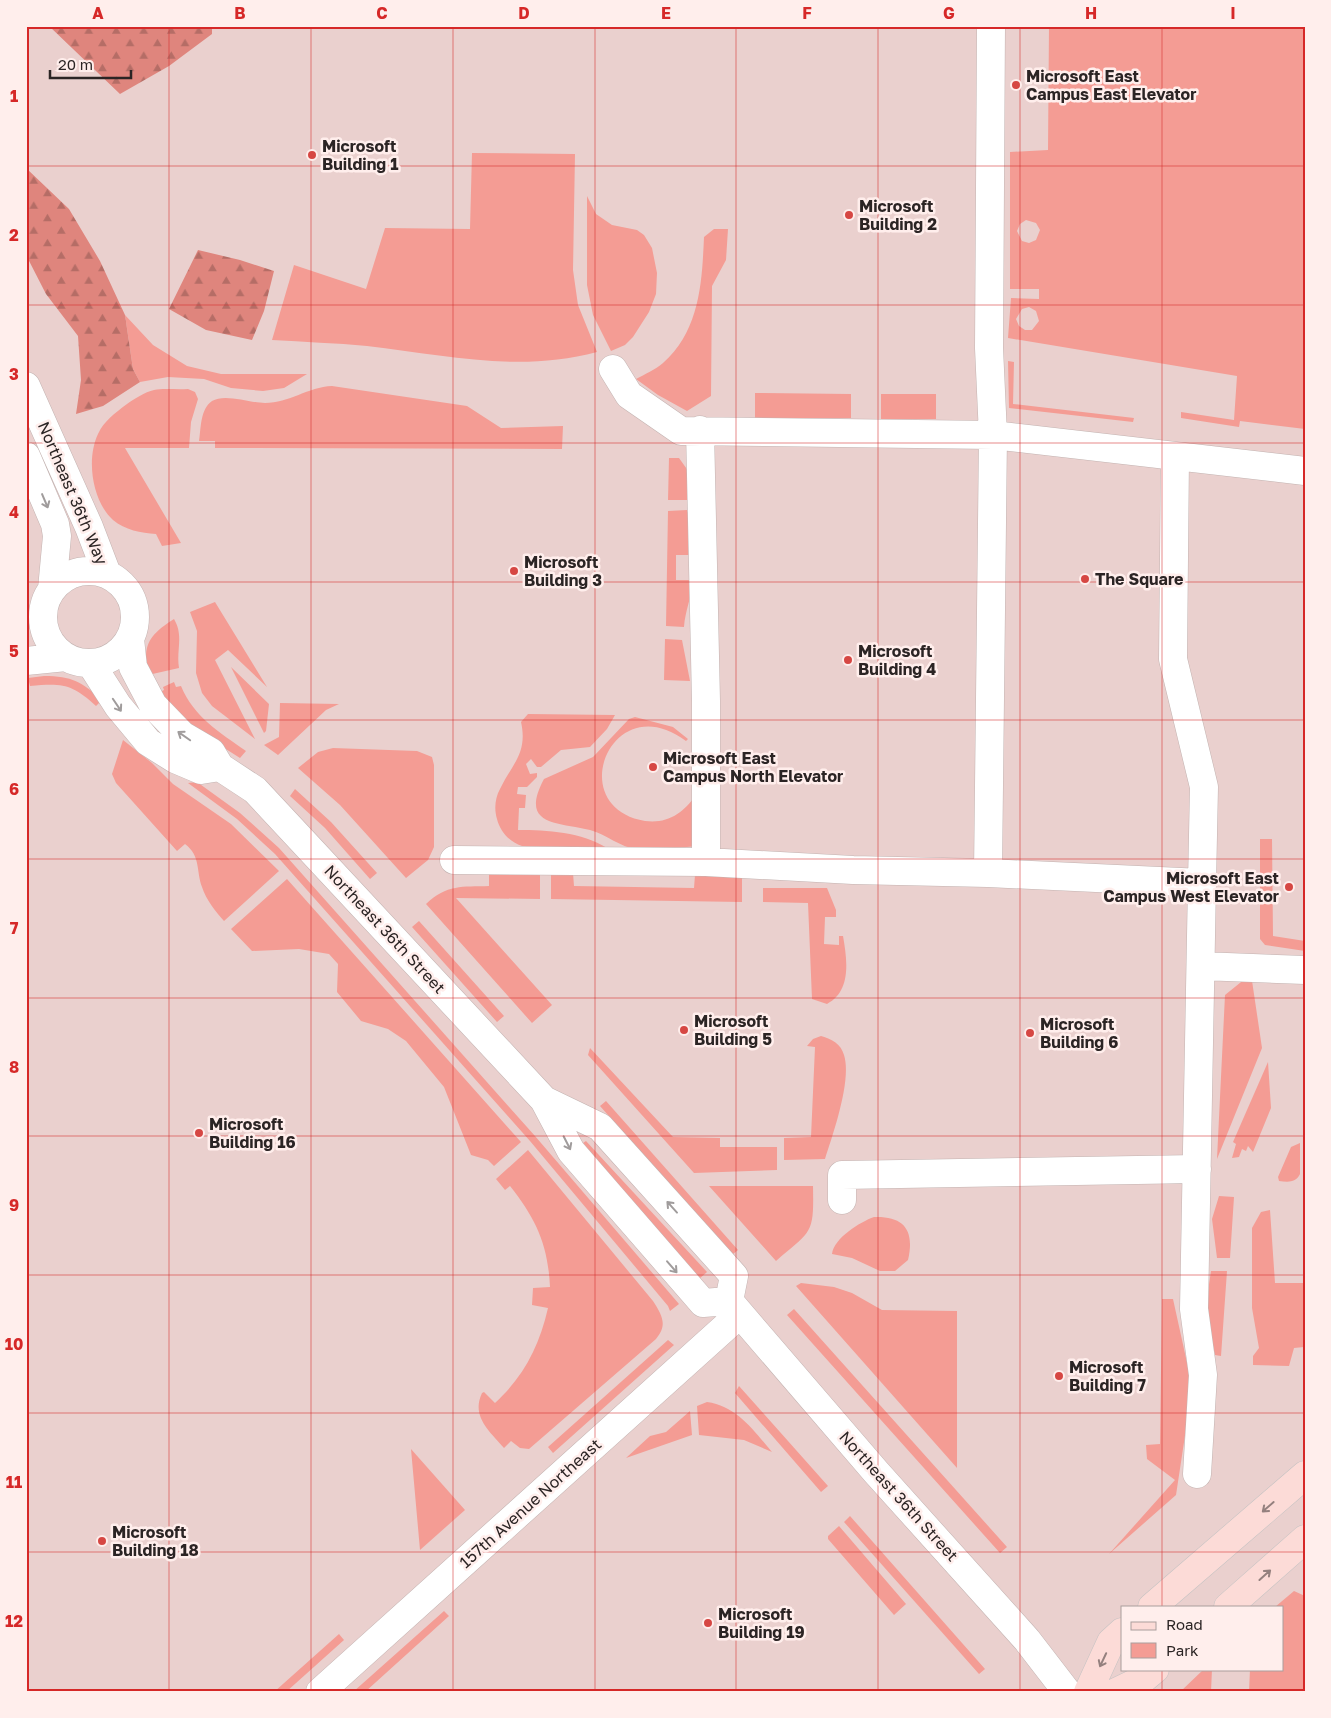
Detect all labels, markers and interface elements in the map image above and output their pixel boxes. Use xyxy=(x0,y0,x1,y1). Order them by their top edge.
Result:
text: A xyxy=(92,3,104,23)
text: B xyxy=(234,3,246,23)
text: C xyxy=(376,3,388,23)
text: D xyxy=(518,3,530,23)
text: E xyxy=(661,3,671,23)
text: F xyxy=(802,3,812,23)
text: G xyxy=(943,3,955,23)
text: H xyxy=(1085,3,1097,23)
text: I xyxy=(1230,3,1236,23)
scale bar xyxy=(50,48,131,80)
text: 20 m xyxy=(58,55,93,73)
place label: Microsoft East Campus East Elevator xyxy=(1026,66,1196,104)
marker: Microsoft East Campus East Elevator xyxy=(1010,79,1022,91)
text: 1 xyxy=(10,86,18,106)
place label: Microsoft Building 1 xyxy=(322,136,398,174)
marker: Microsoft Building 1 xyxy=(306,149,318,161)
place label: Microsoft Building 2 xyxy=(859,196,937,234)
marker: Microsoft Building 2 xyxy=(843,209,855,221)
text: 2 xyxy=(9,225,19,245)
text: 3 xyxy=(9,364,19,384)
street label: Northeast 36th Way xyxy=(34,418,112,568)
one-way arrow xyxy=(41,493,50,508)
text: 4 xyxy=(9,502,19,522)
place label: Microsoft Building 3 xyxy=(524,552,602,590)
marker: Microsoft Building 3 xyxy=(508,565,520,577)
place label: The Square xyxy=(1095,569,1183,589)
marker: The Square xyxy=(1079,573,1091,585)
text: 5 xyxy=(9,641,19,661)
place label: Microsoft Building 4 xyxy=(858,641,936,679)
marker: Microsoft Building 4 xyxy=(842,654,854,666)
one-way arrow xyxy=(112,698,123,712)
one-way arrow xyxy=(177,731,191,741)
place label: Microsoft East Campus North Elevator xyxy=(663,748,843,786)
marker: Microsoft East Campus North Elevator xyxy=(647,761,659,773)
text: 6 xyxy=(9,779,19,799)
street label: Northeast 36th Street xyxy=(320,861,450,997)
place label: Microsoft East Campus West Elevator xyxy=(1103,868,1279,906)
marker: Microsoft East Campus West Elevator xyxy=(1283,881,1295,893)
text: 7 xyxy=(10,918,19,938)
place label: Microsoft Building 5 xyxy=(694,1011,772,1049)
place label: Microsoft Building 6 xyxy=(1040,1014,1118,1052)
marker: Microsoft Building 5 xyxy=(678,1024,690,1036)
marker: Microsoft Building 6 xyxy=(1024,1027,1036,1039)
text: 8 xyxy=(9,1057,19,1077)
place label: Microsoft Building 16 xyxy=(209,1114,296,1152)
marker: Microsoft Building 16 xyxy=(193,1127,205,1139)
one-way arrow xyxy=(563,1135,572,1150)
text: 9 xyxy=(9,1195,19,1215)
one-way arrow xyxy=(666,1200,678,1213)
one-way arrow xyxy=(666,1260,677,1273)
text: 10 xyxy=(5,1334,23,1354)
place label: Microsoft Building 7 xyxy=(1069,1357,1146,1395)
marker: Microsoft Building 7 xyxy=(1053,1370,1065,1382)
street label: Northeast 36th Street xyxy=(835,1427,963,1565)
street label: 157th Avenue Northeast xyxy=(455,1434,605,1572)
text: 11 xyxy=(6,1472,22,1492)
one-way arrow xyxy=(1262,1501,1275,1513)
place label: Microsoft Building 18 xyxy=(112,1522,199,1560)
marker: Microsoft Building 18 xyxy=(96,1535,108,1547)
one-way arrow xyxy=(1258,1569,1271,1581)
place label: Microsoft Building 19 xyxy=(718,1604,805,1642)
legend xyxy=(1121,1606,1284,1670)
text: 12 xyxy=(5,1611,23,1631)
text: Road xyxy=(1166,1615,1203,1633)
marker: Microsoft Building 19 xyxy=(702,1617,714,1629)
text: Park xyxy=(1166,1641,1199,1659)
one-way arrow xyxy=(1097,1652,1107,1667)

